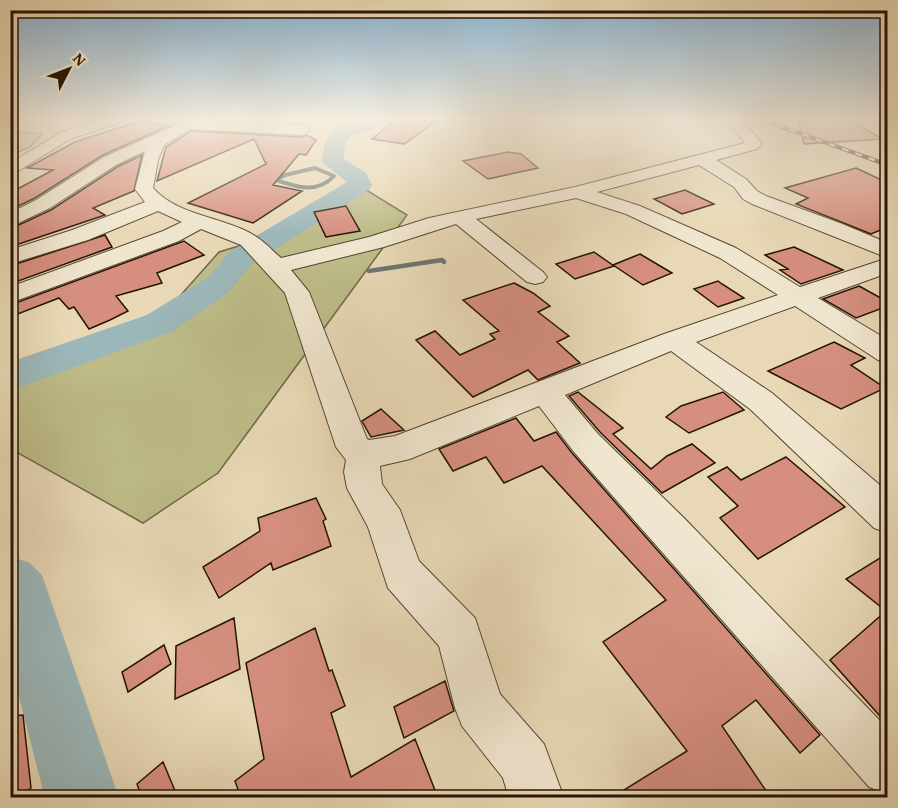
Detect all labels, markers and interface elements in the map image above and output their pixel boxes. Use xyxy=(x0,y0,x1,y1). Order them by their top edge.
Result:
north arrow xyxy=(39,39,99,99)
text: N xyxy=(68,47,93,71)

